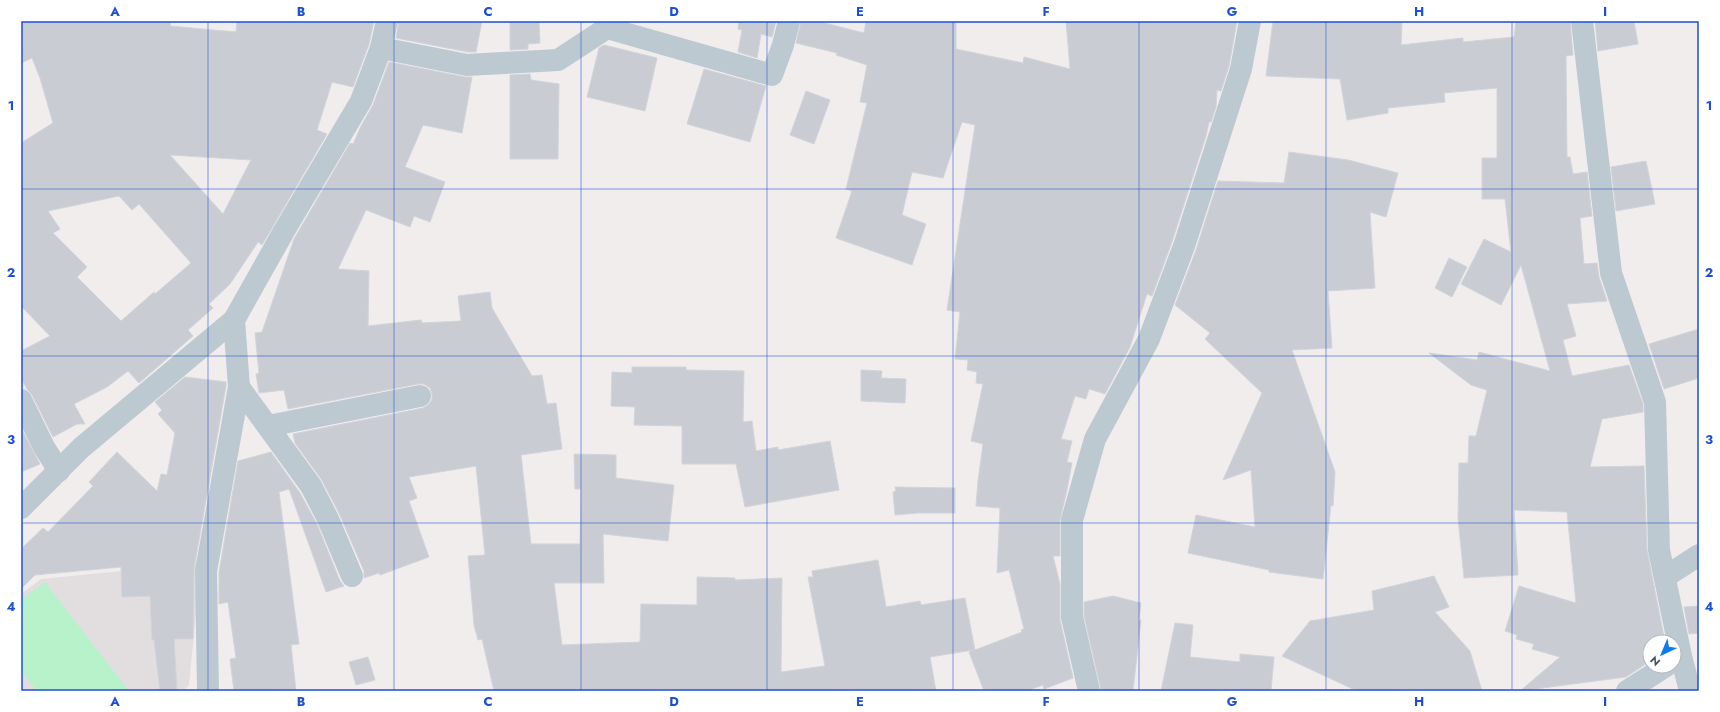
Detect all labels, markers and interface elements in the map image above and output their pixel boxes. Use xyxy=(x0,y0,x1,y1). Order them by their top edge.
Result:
text: A xyxy=(109,2,120,21)
text: B xyxy=(297,2,306,21)
text: C xyxy=(483,2,493,21)
text: D xyxy=(669,2,679,21)
text: E xyxy=(856,2,864,21)
text: F xyxy=(1042,2,1050,21)
text: G xyxy=(1227,2,1238,21)
text: H xyxy=(1414,2,1424,21)
text: I xyxy=(1603,2,1607,21)
text: 1 xyxy=(8,96,14,115)
text: 1 xyxy=(1706,96,1712,115)
text: 2 xyxy=(7,263,15,282)
text: 2 xyxy=(1705,263,1713,282)
text: 3 xyxy=(7,430,15,449)
text: 3 xyxy=(1705,430,1713,449)
text: 4 xyxy=(6,597,16,616)
text: 4 xyxy=(1704,597,1714,616)
north arrow xyxy=(1642,634,1682,674)
text: N xyxy=(1646,652,1664,670)
text: A xyxy=(109,692,120,711)
text: B xyxy=(297,692,306,711)
text: C xyxy=(483,692,493,711)
text: D xyxy=(669,692,679,711)
text: E xyxy=(856,692,864,711)
text: F xyxy=(1042,692,1050,711)
text: G xyxy=(1227,692,1238,711)
text: H xyxy=(1414,692,1424,711)
text: I xyxy=(1603,692,1607,711)

